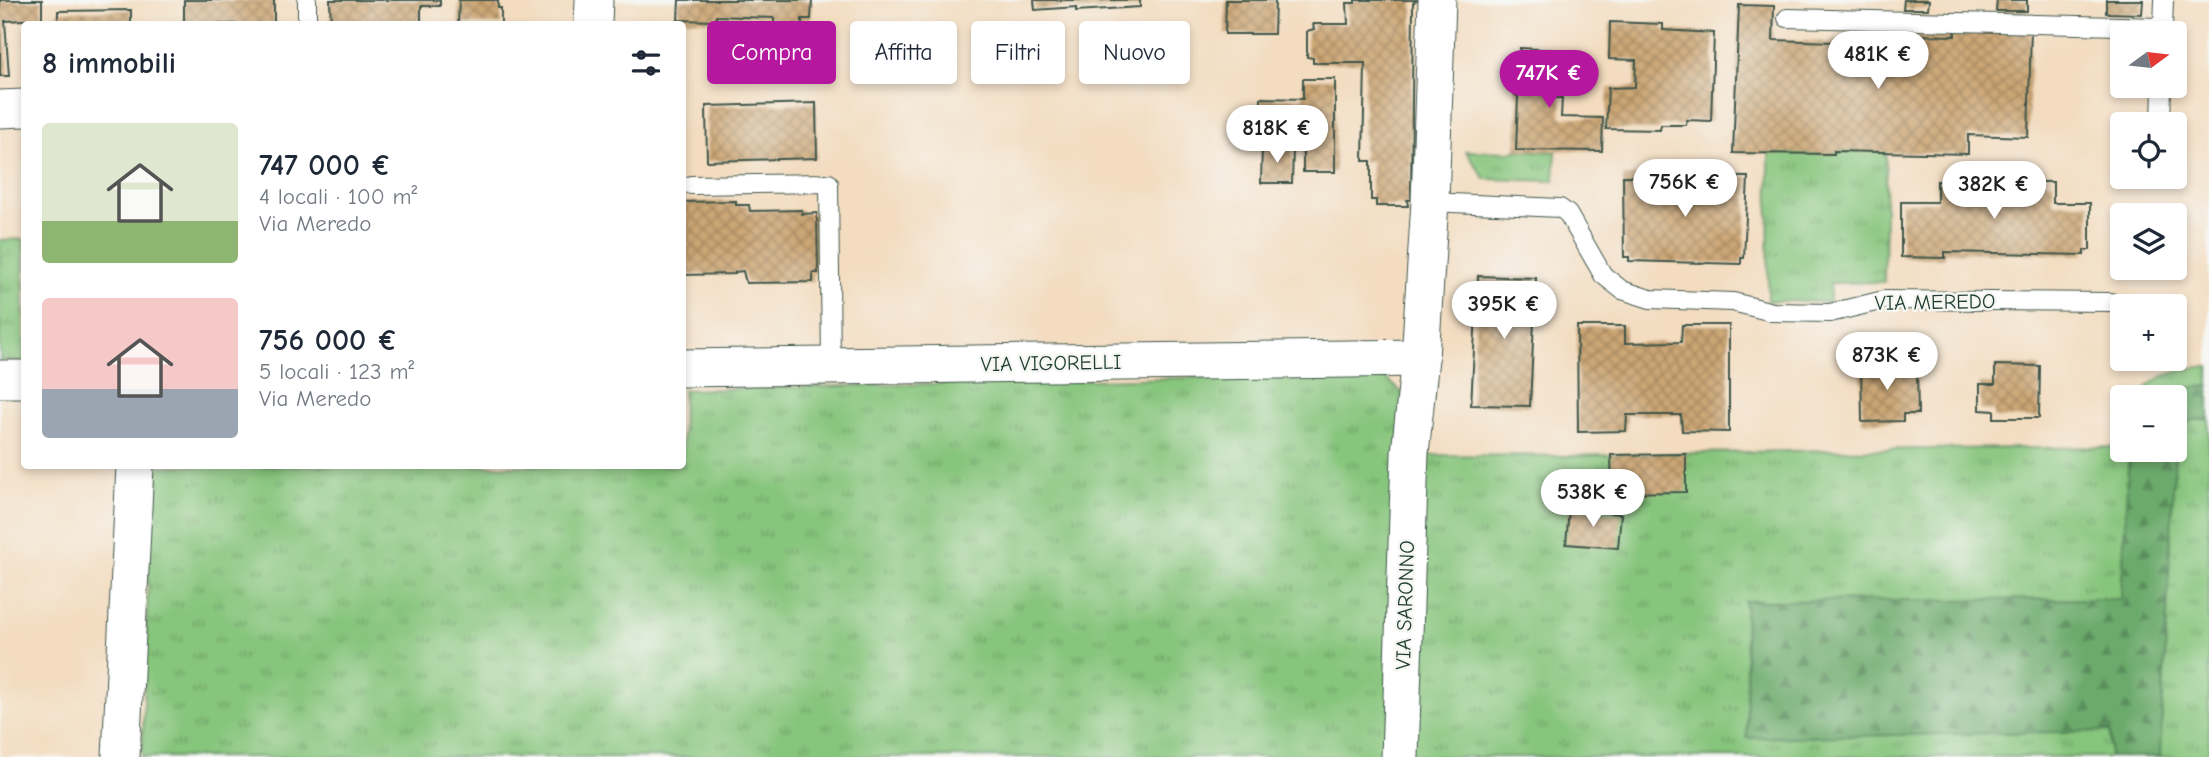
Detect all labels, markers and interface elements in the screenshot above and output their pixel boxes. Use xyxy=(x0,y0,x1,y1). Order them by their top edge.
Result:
chip: Compra xyxy=(707,21,836,84)
chip: Affitta xyxy=(850,21,957,84)
chip: Filtri xyxy=(971,21,1065,84)
chip: Nuovo xyxy=(1079,21,1190,84)
north arrow xyxy=(2110,21,2188,98)
map controls xyxy=(2110,21,2187,462)
pin: 481K € xyxy=(1821,32,1935,91)
text: 481K € xyxy=(1844,40,1912,67)
icon: filters xyxy=(627,44,665,82)
text: 8 immobili xyxy=(42,46,176,81)
pin: 747K € xyxy=(1492,50,1606,110)
text: 747K € xyxy=(1516,59,1582,86)
pin: 818K € xyxy=(1220,106,1334,165)
button: locate xyxy=(2110,112,2187,189)
text: 818K € xyxy=(1242,114,1312,141)
text: 747 000 € xyxy=(259,148,391,183)
icon: home xyxy=(98,151,182,235)
pin: 756K € xyxy=(1628,160,1742,219)
pin: 382K € xyxy=(1937,162,2051,221)
text: 756K € xyxy=(1649,168,1721,195)
text: 382K € xyxy=(1958,170,2030,197)
text: 4 locali · 100 m² xyxy=(259,183,417,210)
button: layers xyxy=(2110,203,2187,280)
text: Via Meredo xyxy=(259,210,371,237)
pin: 395K € xyxy=(1447,282,1561,341)
street label: VIA MEREDO xyxy=(1874,289,1996,315)
text: 395K € xyxy=(1468,290,1540,317)
button: + xyxy=(2110,294,2187,371)
text: 756 000 € xyxy=(259,323,398,358)
icon: home xyxy=(98,326,182,410)
pin: 873K € xyxy=(1830,332,1944,392)
text: 873K € xyxy=(1852,341,1922,368)
street label: VIA VIGORELLI xyxy=(981,350,1121,376)
text: 5 locali · 123 m² xyxy=(259,358,414,385)
text: Via Meredo xyxy=(259,385,371,412)
button: − xyxy=(2110,385,2187,462)
pin: 538K € xyxy=(1536,470,1650,529)
text: 538K € xyxy=(1557,478,1629,505)
street label: VIA SARONNO xyxy=(1391,540,1419,670)

